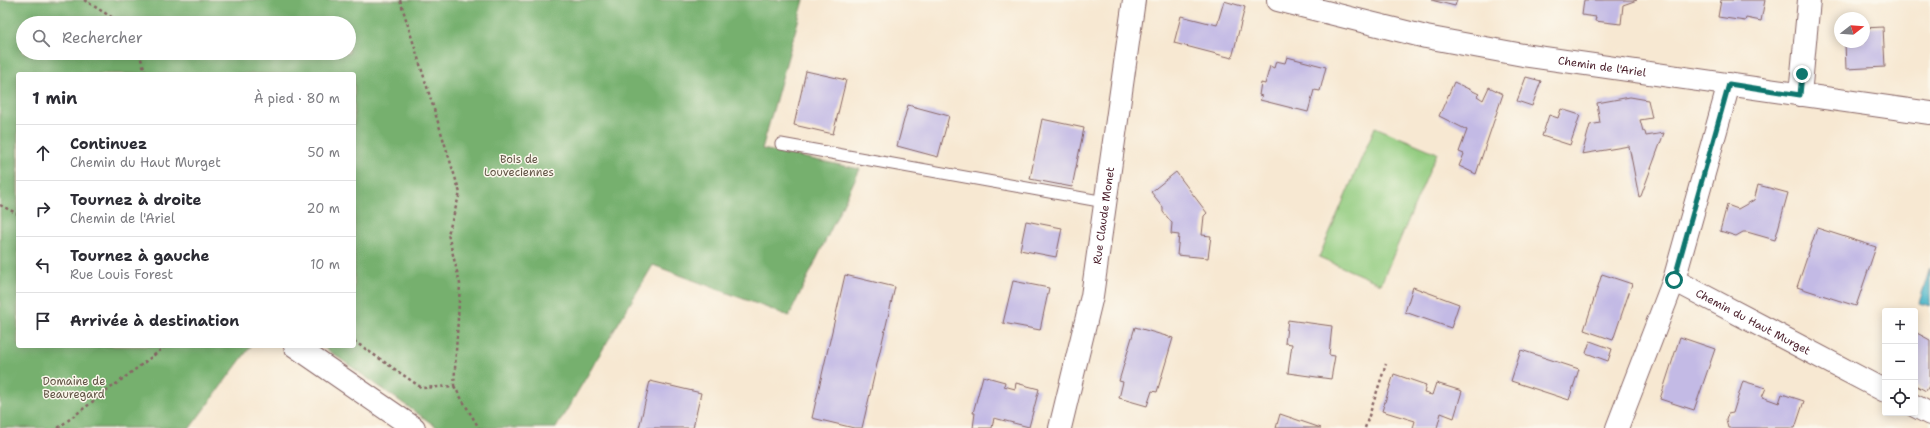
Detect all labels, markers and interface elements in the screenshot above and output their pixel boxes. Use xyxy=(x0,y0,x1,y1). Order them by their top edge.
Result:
north arrow xyxy=(1834,12,1870,48)
search box xyxy=(16,16,356,60)
icon: search xyxy=(30,27,52,49)
text: Rechercher xyxy=(62,28,143,48)
street label: Chemin de l'Ariel xyxy=(1557,53,1648,81)
route end xyxy=(1793,65,1811,83)
text: 1 min xyxy=(32,87,77,109)
text: À pied · 80 m xyxy=(254,90,340,107)
text: Continuez xyxy=(70,134,147,154)
icon: ahead xyxy=(32,142,54,164)
text: 50 m xyxy=(307,144,340,161)
park label: Bois de Louveciennes xyxy=(484,152,554,180)
text: Chemin du Haut Murget xyxy=(70,154,221,171)
street label: Rue Claude Monet xyxy=(1090,166,1118,265)
text: Tournez à droite xyxy=(70,190,202,210)
icon: right xyxy=(32,198,54,220)
text: 20 m xyxy=(307,200,340,217)
text: Chemin de l'Ariel xyxy=(70,210,175,227)
text: Tournez à gauche xyxy=(70,246,210,266)
icon: left xyxy=(32,254,54,276)
text: 10 m xyxy=(310,256,340,273)
text: Rue Louis Forest xyxy=(70,266,173,283)
route start xyxy=(1665,271,1683,289)
street label: Chemin du Haut Murget xyxy=(1693,286,1813,359)
map controls xyxy=(1882,308,1918,416)
button: + xyxy=(1882,308,1918,344)
icon: arrive xyxy=(32,310,54,332)
text: Arrivée à destination xyxy=(70,311,239,331)
button: − xyxy=(1882,344,1918,380)
park label: Domaine de Beauregard xyxy=(43,374,105,402)
button: locate xyxy=(1882,380,1918,416)

